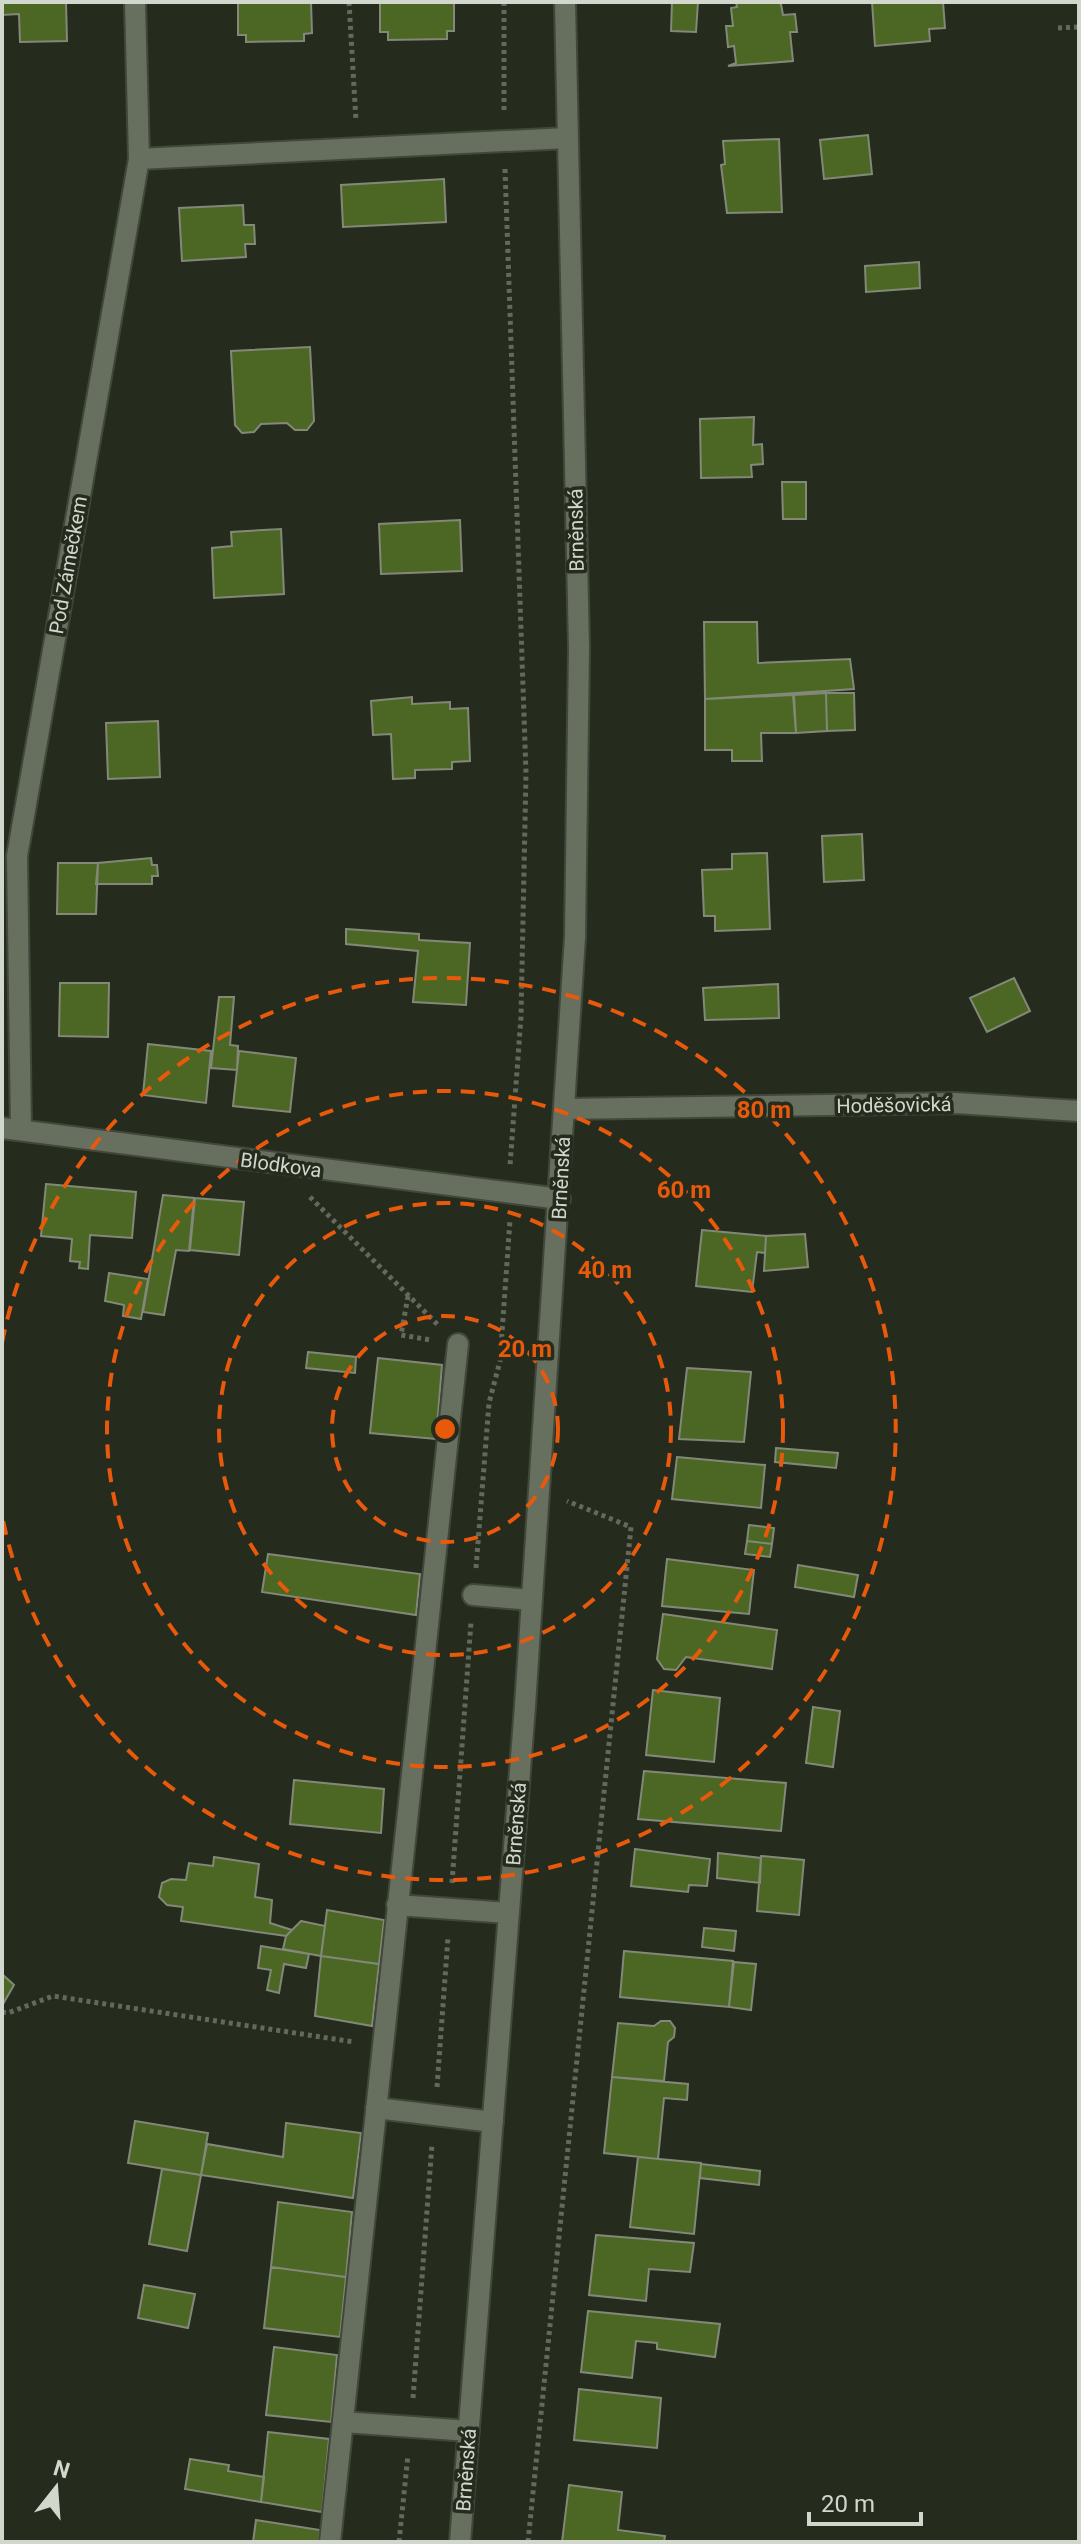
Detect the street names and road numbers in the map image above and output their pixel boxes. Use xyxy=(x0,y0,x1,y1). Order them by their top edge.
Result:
street label: Brněnská xyxy=(563,488,589,572)
street label: Pod Zámečkem xyxy=(44,494,92,636)
street label: Hoděšovická xyxy=(836,1092,952,1118)
street label: Brněnská xyxy=(547,1136,575,1220)
street label: Blodkova xyxy=(239,1147,323,1183)
street label: Brněnská xyxy=(501,1782,531,1866)
street label: Brněnská xyxy=(451,2428,481,2512)

